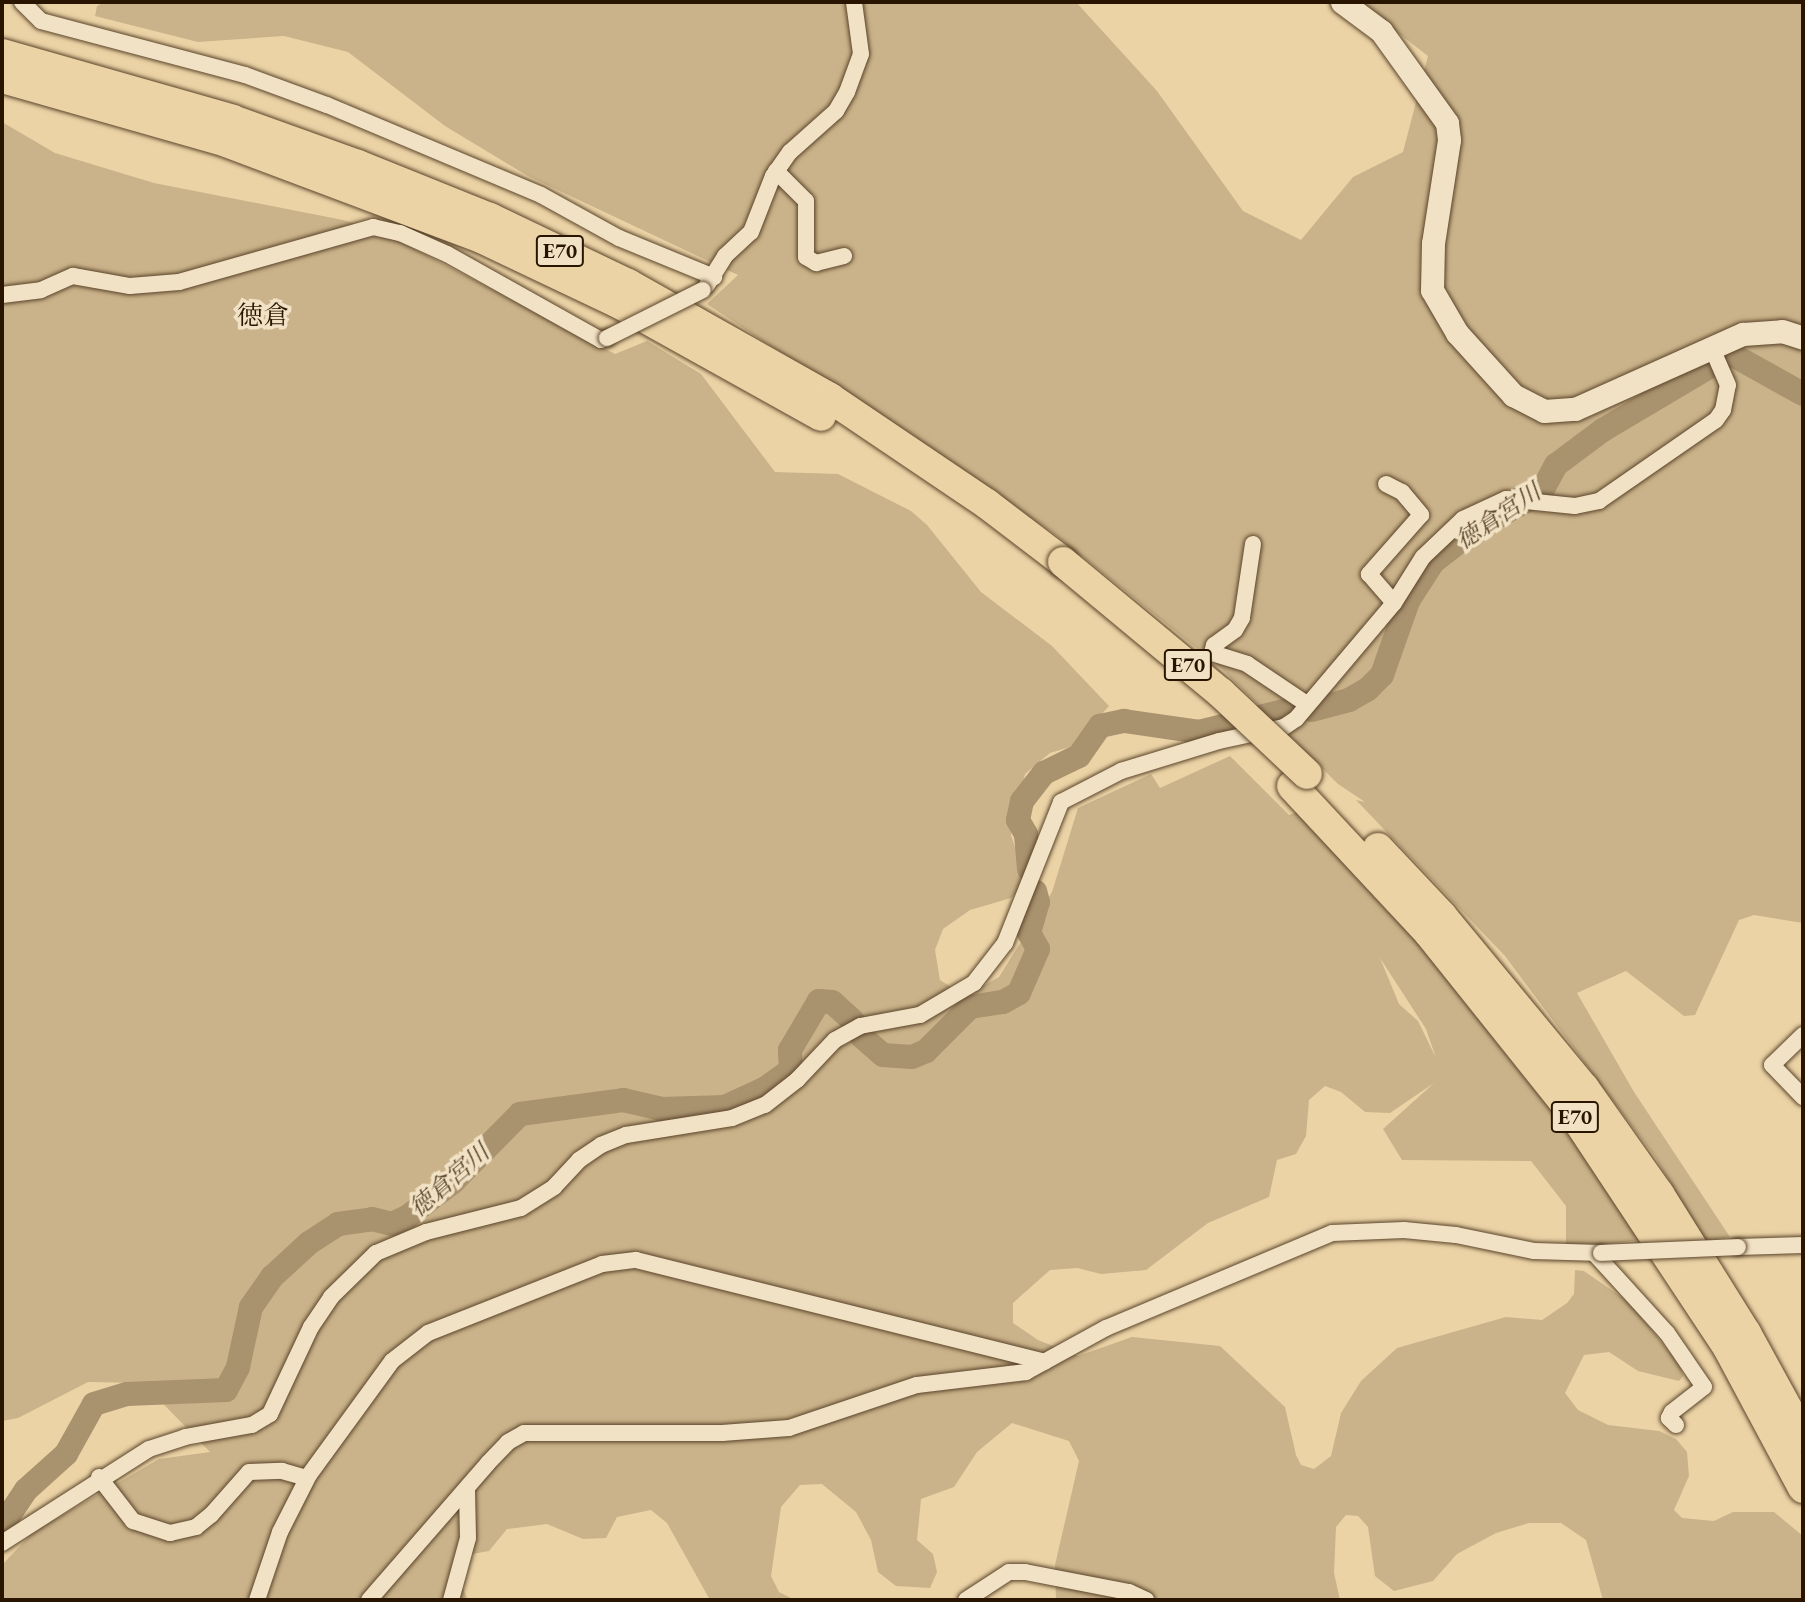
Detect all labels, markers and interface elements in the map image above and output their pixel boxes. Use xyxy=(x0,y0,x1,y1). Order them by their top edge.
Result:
road number: E70 xyxy=(536,233,584,268)
district label: 徳倉 xyxy=(237,300,289,332)
water label: 徳倉宮川 xyxy=(1450,477,1546,555)
road number: E70 xyxy=(1164,648,1212,682)
road number: E70 xyxy=(1550,1100,1600,1134)
water label: 徳倉宮川 xyxy=(403,1138,495,1222)

